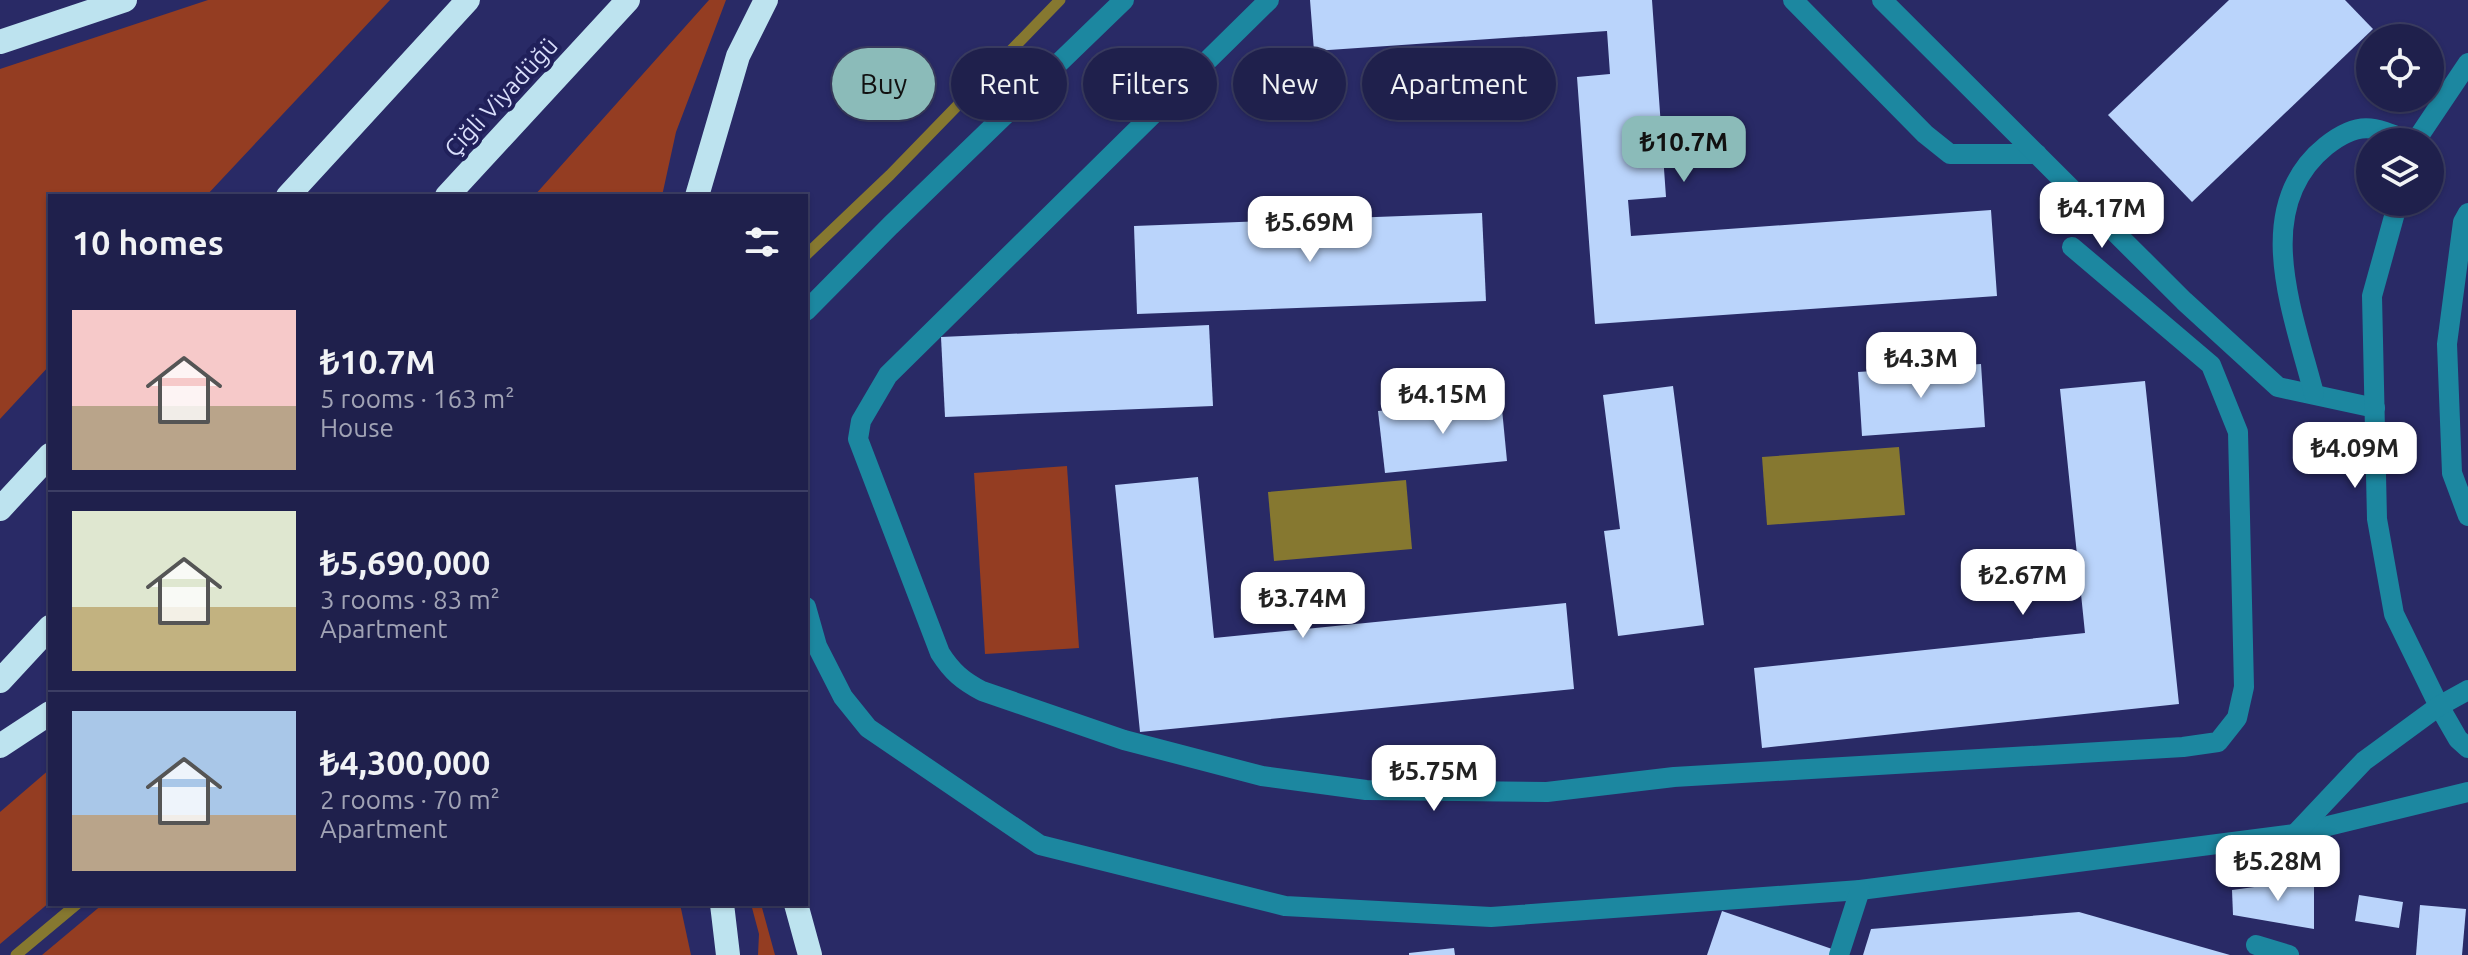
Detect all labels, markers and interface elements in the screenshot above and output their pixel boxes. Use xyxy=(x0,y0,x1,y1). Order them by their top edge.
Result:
map controls xyxy=(2356,24,2444,216)
button: locate xyxy=(2356,24,2444,112)
street label: Çiğli Viyadüğü xyxy=(439,32,563,162)
chip: Buy xyxy=(832,48,935,120)
chip: Rent xyxy=(951,48,1067,120)
chip: Filters xyxy=(1083,48,1217,120)
chip: New xyxy=(1233,48,1346,120)
chip: Apartment xyxy=(1362,48,1556,120)
pin: ₺10.7M xyxy=(1619,116,1749,184)
text: ₺10.7M xyxy=(1640,127,1728,156)
button: layers xyxy=(2356,128,2444,216)
pin: ₺4.17M xyxy=(2037,182,2167,250)
text: ₺4.17M xyxy=(2058,193,2146,222)
pin: ₺5.69M xyxy=(1245,196,1375,264)
text: ₺5.69M xyxy=(1266,207,1354,236)
icon: filters xyxy=(740,220,784,264)
text: 10 homes xyxy=(72,223,224,261)
pin: ₺4.3M xyxy=(1865,332,1977,400)
icon: home xyxy=(136,342,232,438)
text: ₺10.7M xyxy=(320,342,436,380)
text: ₺4.3M xyxy=(1884,343,1958,372)
pin: ₺4.15M xyxy=(1378,368,1508,436)
text: ₺4.15M xyxy=(1399,379,1487,408)
text: 5 rooms · 163 m² xyxy=(320,384,515,413)
text: House xyxy=(320,413,394,442)
pin: ₺4.09M xyxy=(2290,422,2420,490)
text: ₺4.09M xyxy=(2311,433,2399,462)
icon: home xyxy=(136,543,232,639)
text: ₺5,690,000 xyxy=(320,543,490,581)
pin: ₺2.67M xyxy=(1958,549,2088,617)
text: ₺2.67M xyxy=(1979,560,2067,589)
pin: ₺3.74M xyxy=(1238,572,1368,640)
text: ₺3.74M xyxy=(1259,583,1347,612)
text: 3 rooms · 83 m² xyxy=(320,585,500,614)
text: Apartment xyxy=(320,614,447,643)
icon: home xyxy=(136,743,232,839)
text: ₺4,300,000 xyxy=(320,743,490,781)
pin: ₺5.75M xyxy=(1369,745,1499,813)
text: ₺5.75M xyxy=(1390,756,1478,785)
text: 2 rooms · 70 m² xyxy=(320,785,500,814)
text: Apartment xyxy=(320,814,447,843)
pin: ₺5.28M xyxy=(2213,835,2343,903)
text: ₺5.28M xyxy=(2234,846,2322,875)

